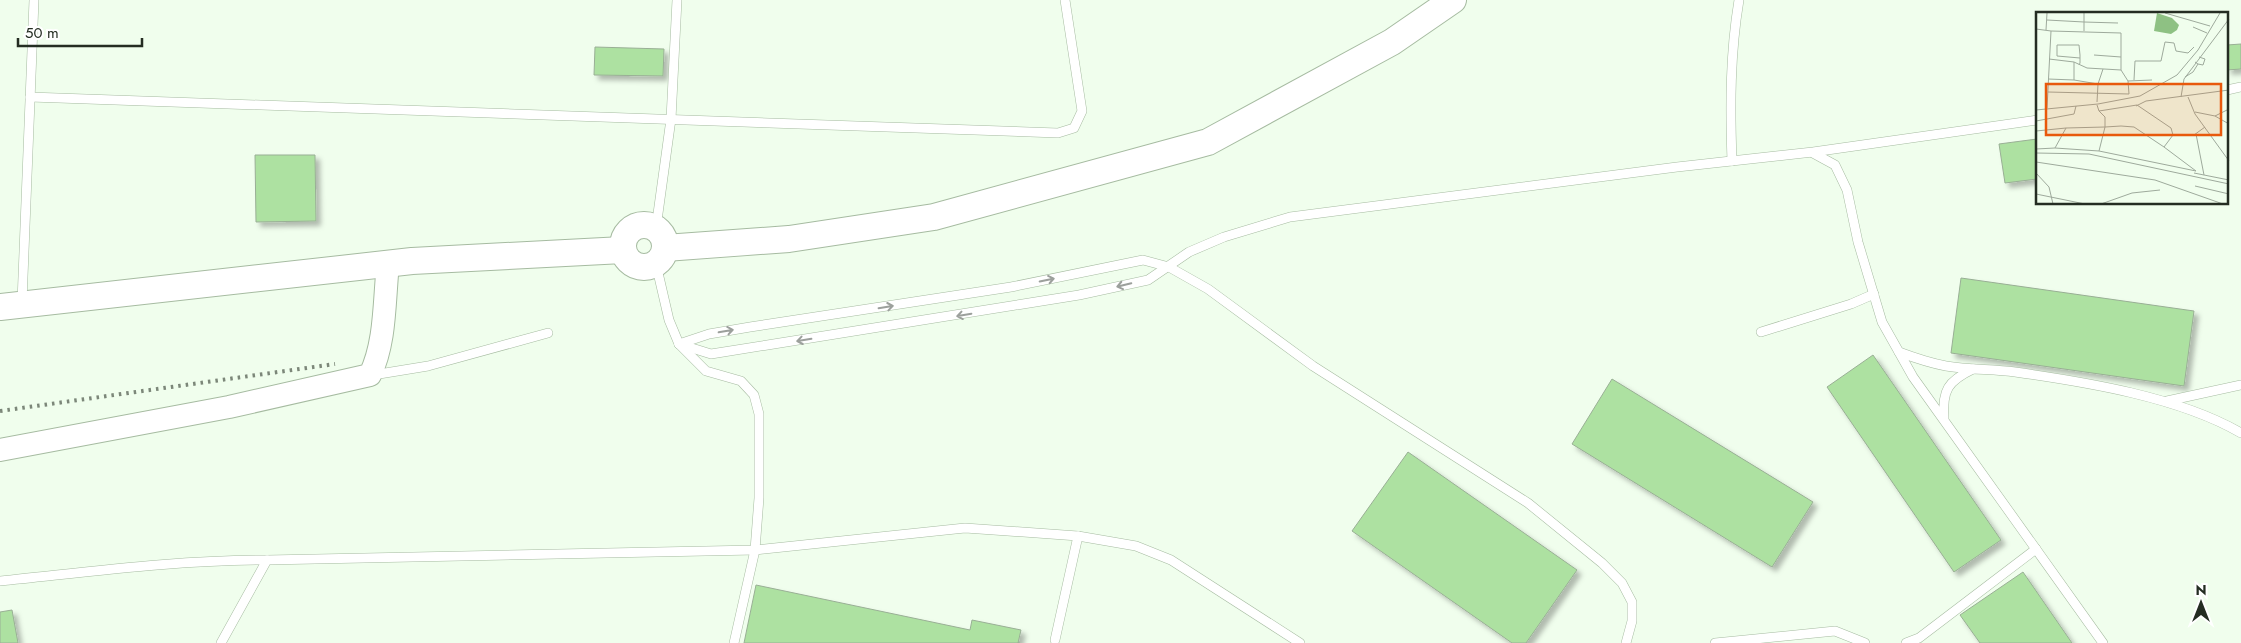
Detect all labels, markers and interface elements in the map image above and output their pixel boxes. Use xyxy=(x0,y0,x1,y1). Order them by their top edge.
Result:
inset map xyxy=(2036,12,2228,205)
scale bar xyxy=(18,15,141,47)
text: 50 m xyxy=(25,22,59,44)
one-way arrow xyxy=(1038,275,1054,284)
one-way arrow xyxy=(1117,281,1133,290)
one-way arrow xyxy=(878,301,894,311)
one-way arrow xyxy=(957,310,973,320)
one-way arrow xyxy=(718,326,734,336)
one-way arrow xyxy=(796,336,812,346)
north arrow xyxy=(2176,578,2226,628)
text: N xyxy=(2195,580,2207,600)

